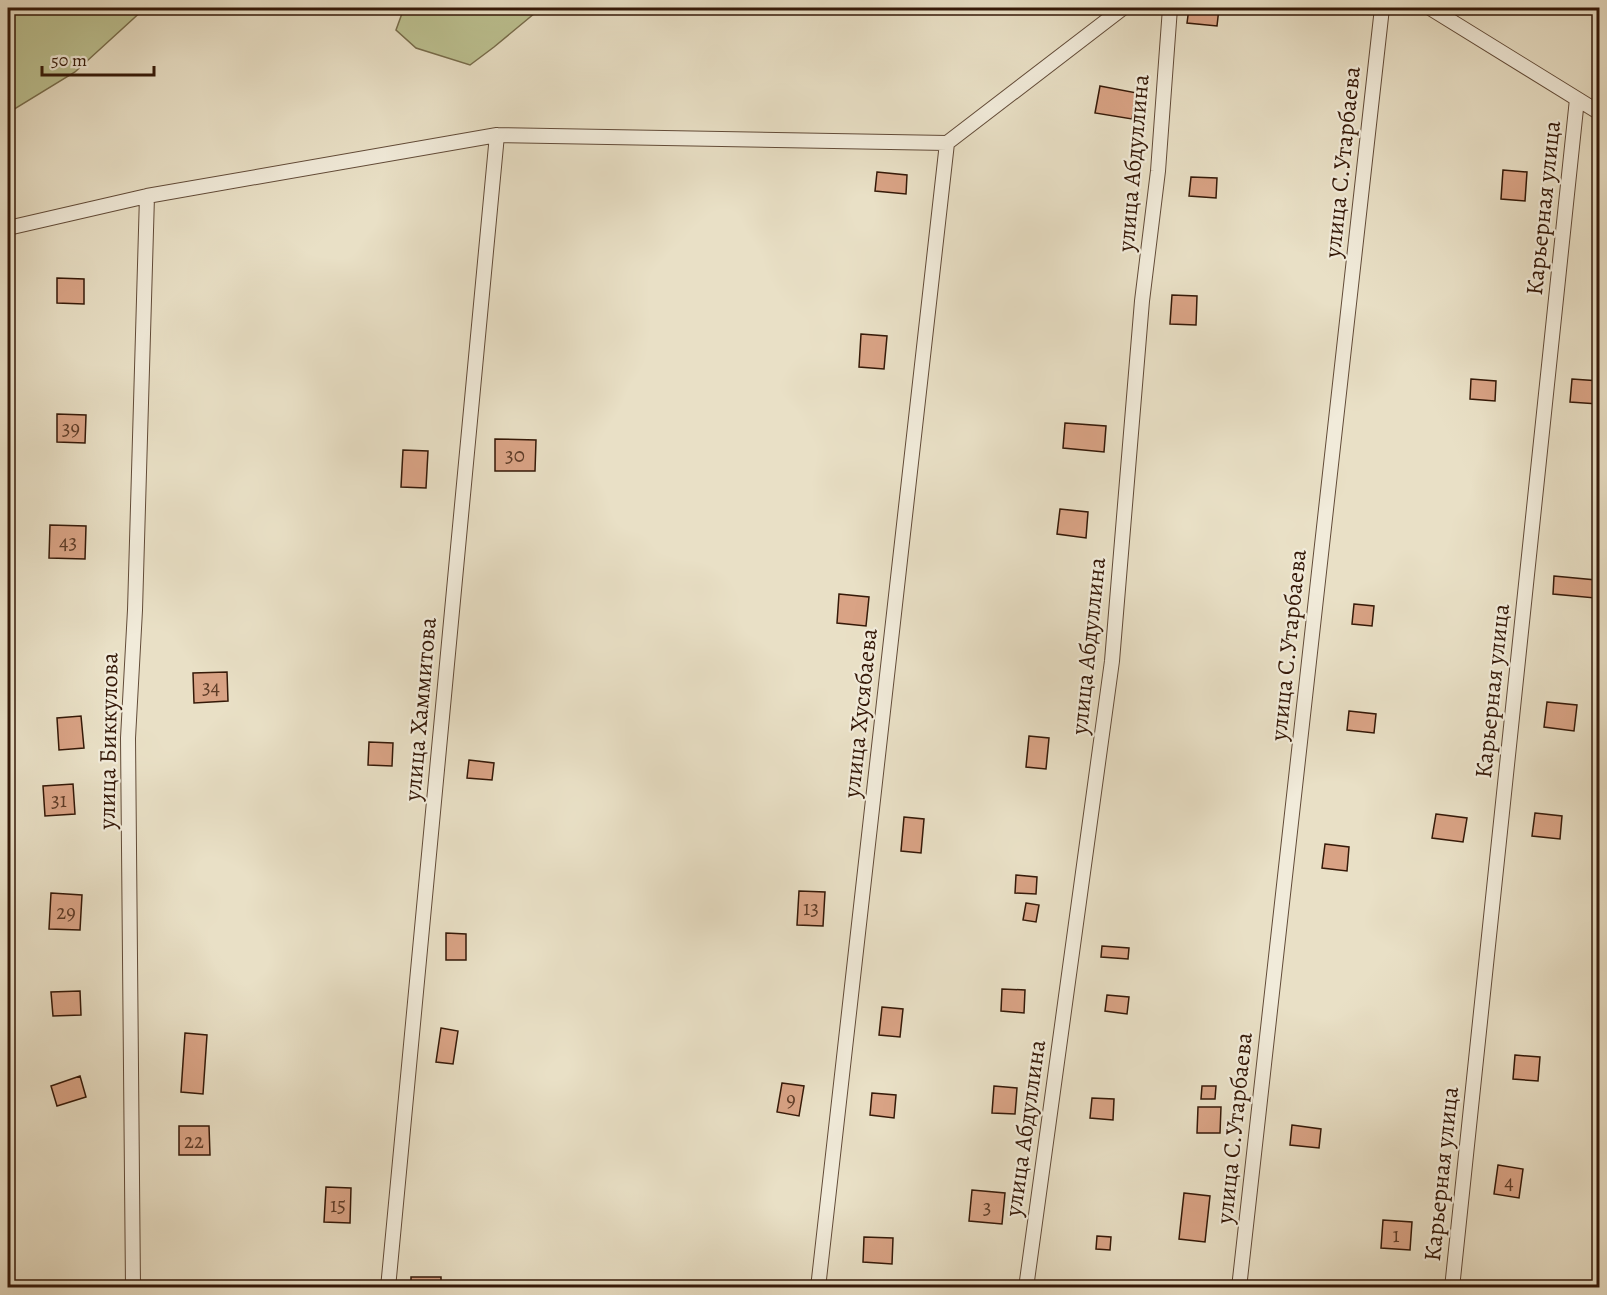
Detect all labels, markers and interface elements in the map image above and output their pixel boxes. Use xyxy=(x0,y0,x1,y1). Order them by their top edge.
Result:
scale bar xyxy=(42,39,154,77)
text: 50 m xyxy=(51,48,87,72)
street label: улица С.Утарбаева xyxy=(1316,65,1368,260)
street label: улица Абдуллина xyxy=(1109,73,1157,254)
street label: Карьерная улица xyxy=(1518,119,1568,297)
house number: 39 xyxy=(62,414,80,442)
house number: 30 xyxy=(505,441,525,469)
house number: 43 xyxy=(59,528,77,556)
street label: улица С.Утарбаева xyxy=(1262,548,1314,743)
street label: улица Абдуллина xyxy=(1063,556,1113,737)
street label: Карьерная улица xyxy=(1467,602,1517,780)
street label: улица Хаммитова xyxy=(396,616,444,803)
street label: улица Хусябаева xyxy=(835,627,885,800)
street label: улица Биккулова xyxy=(90,652,126,831)
house number: 34 xyxy=(202,673,220,701)
house number: 31 xyxy=(51,786,67,814)
house number: 13 xyxy=(803,894,819,922)
house number: 29 xyxy=(56,898,76,926)
street label: улица С.Утарбаева xyxy=(1208,1031,1260,1226)
street label: улица Абдуллина xyxy=(997,1038,1053,1219)
house number: 9 xyxy=(786,1085,796,1113)
street label: Карьерная улица xyxy=(1416,1085,1466,1263)
house number: 22 xyxy=(184,1127,204,1155)
house number: 4 xyxy=(1504,1168,1514,1196)
house number: 15 xyxy=(330,1191,346,1219)
house number: 3 xyxy=(983,1193,991,1221)
house number: 1 xyxy=(1392,1221,1400,1249)

